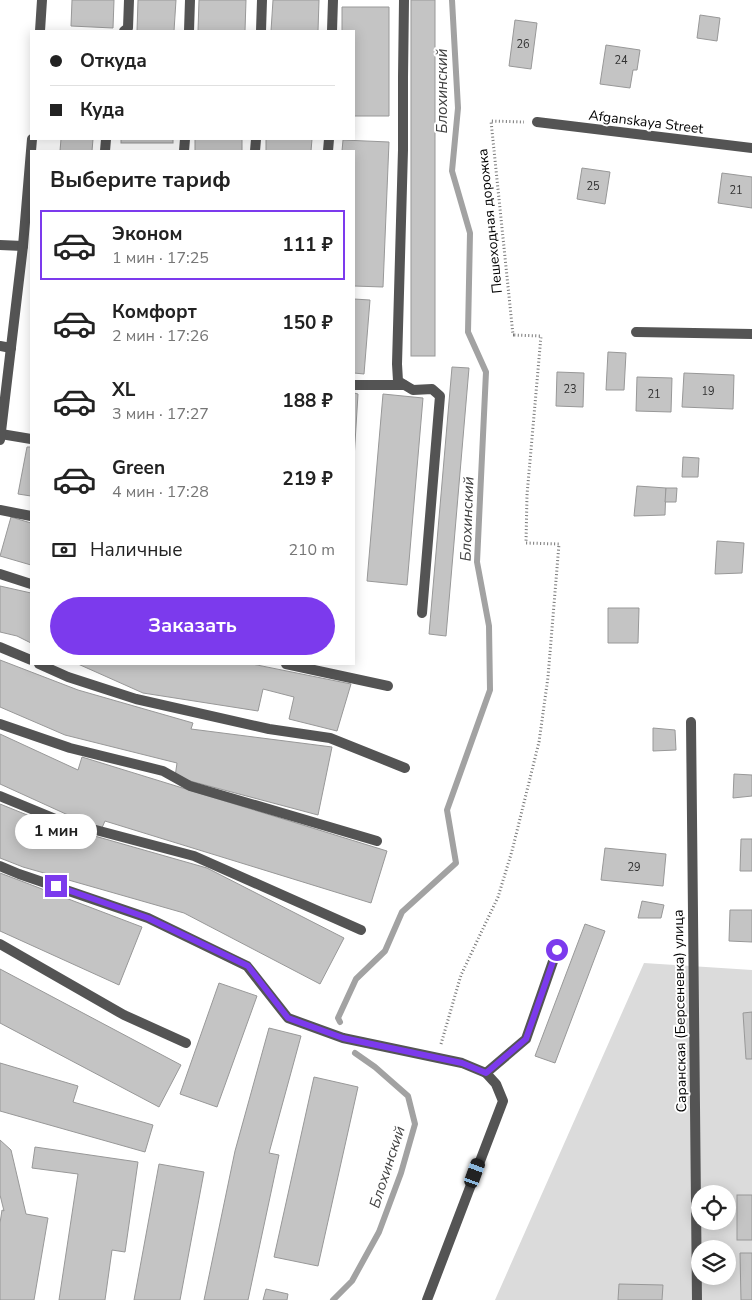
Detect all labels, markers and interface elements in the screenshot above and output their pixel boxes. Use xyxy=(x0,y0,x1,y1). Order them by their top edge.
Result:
house number: 26 xyxy=(516,37,530,52)
text: Откуда xyxy=(80,48,147,74)
water label: Блохинский xyxy=(432,48,452,133)
house number: 24 xyxy=(614,53,628,68)
text: Куда xyxy=(80,97,125,123)
street label: Afganskaya Street xyxy=(588,106,705,138)
street label: Пешеходная дорожка xyxy=(473,148,507,294)
text: Выберите тариф xyxy=(50,165,231,195)
house number: 25 xyxy=(586,179,600,194)
house number: 21 xyxy=(729,183,743,198)
text: Эконом xyxy=(112,221,183,247)
icon: car xyxy=(52,223,97,268)
text: 111 ₽ xyxy=(282,232,333,258)
text: 1 мин · 17:25 xyxy=(112,247,209,269)
text: Комфорт xyxy=(112,299,197,325)
icon: car xyxy=(52,301,97,346)
text: 150 ₽ xyxy=(282,310,333,336)
text: 2 мин · 17:26 xyxy=(112,325,209,347)
text: XL xyxy=(112,377,135,403)
icon: car xyxy=(52,379,97,424)
house number: 23 xyxy=(563,382,577,397)
house number: 19 xyxy=(701,384,715,399)
house number: 21 xyxy=(647,387,661,402)
text: 188 ₽ xyxy=(282,388,333,414)
text: 3 мин · 17:27 xyxy=(112,403,209,425)
text: Green xyxy=(112,455,165,481)
icon: car xyxy=(52,457,97,502)
text: 219 ₽ xyxy=(282,466,333,492)
water label: Блохинский xyxy=(456,476,478,562)
text: 4 мин · 17:28 xyxy=(112,481,209,503)
icon: cash xyxy=(50,536,78,564)
text: Наличные xyxy=(90,537,183,563)
text: 210 m xyxy=(288,539,335,561)
button: Заказать xyxy=(50,597,335,655)
callout: 1 мин xyxy=(15,814,97,848)
text: 1 мин xyxy=(34,820,78,842)
house number: 29 xyxy=(627,860,641,875)
route end xyxy=(45,875,67,897)
street label: Саранская (Берсеневка) улица xyxy=(669,909,691,1113)
route start xyxy=(546,939,568,961)
water label: Блохинский xyxy=(364,1123,410,1210)
car xyxy=(462,1156,487,1190)
map controls xyxy=(691,1185,736,1285)
button: locate xyxy=(691,1185,736,1230)
button: layers xyxy=(691,1240,736,1285)

